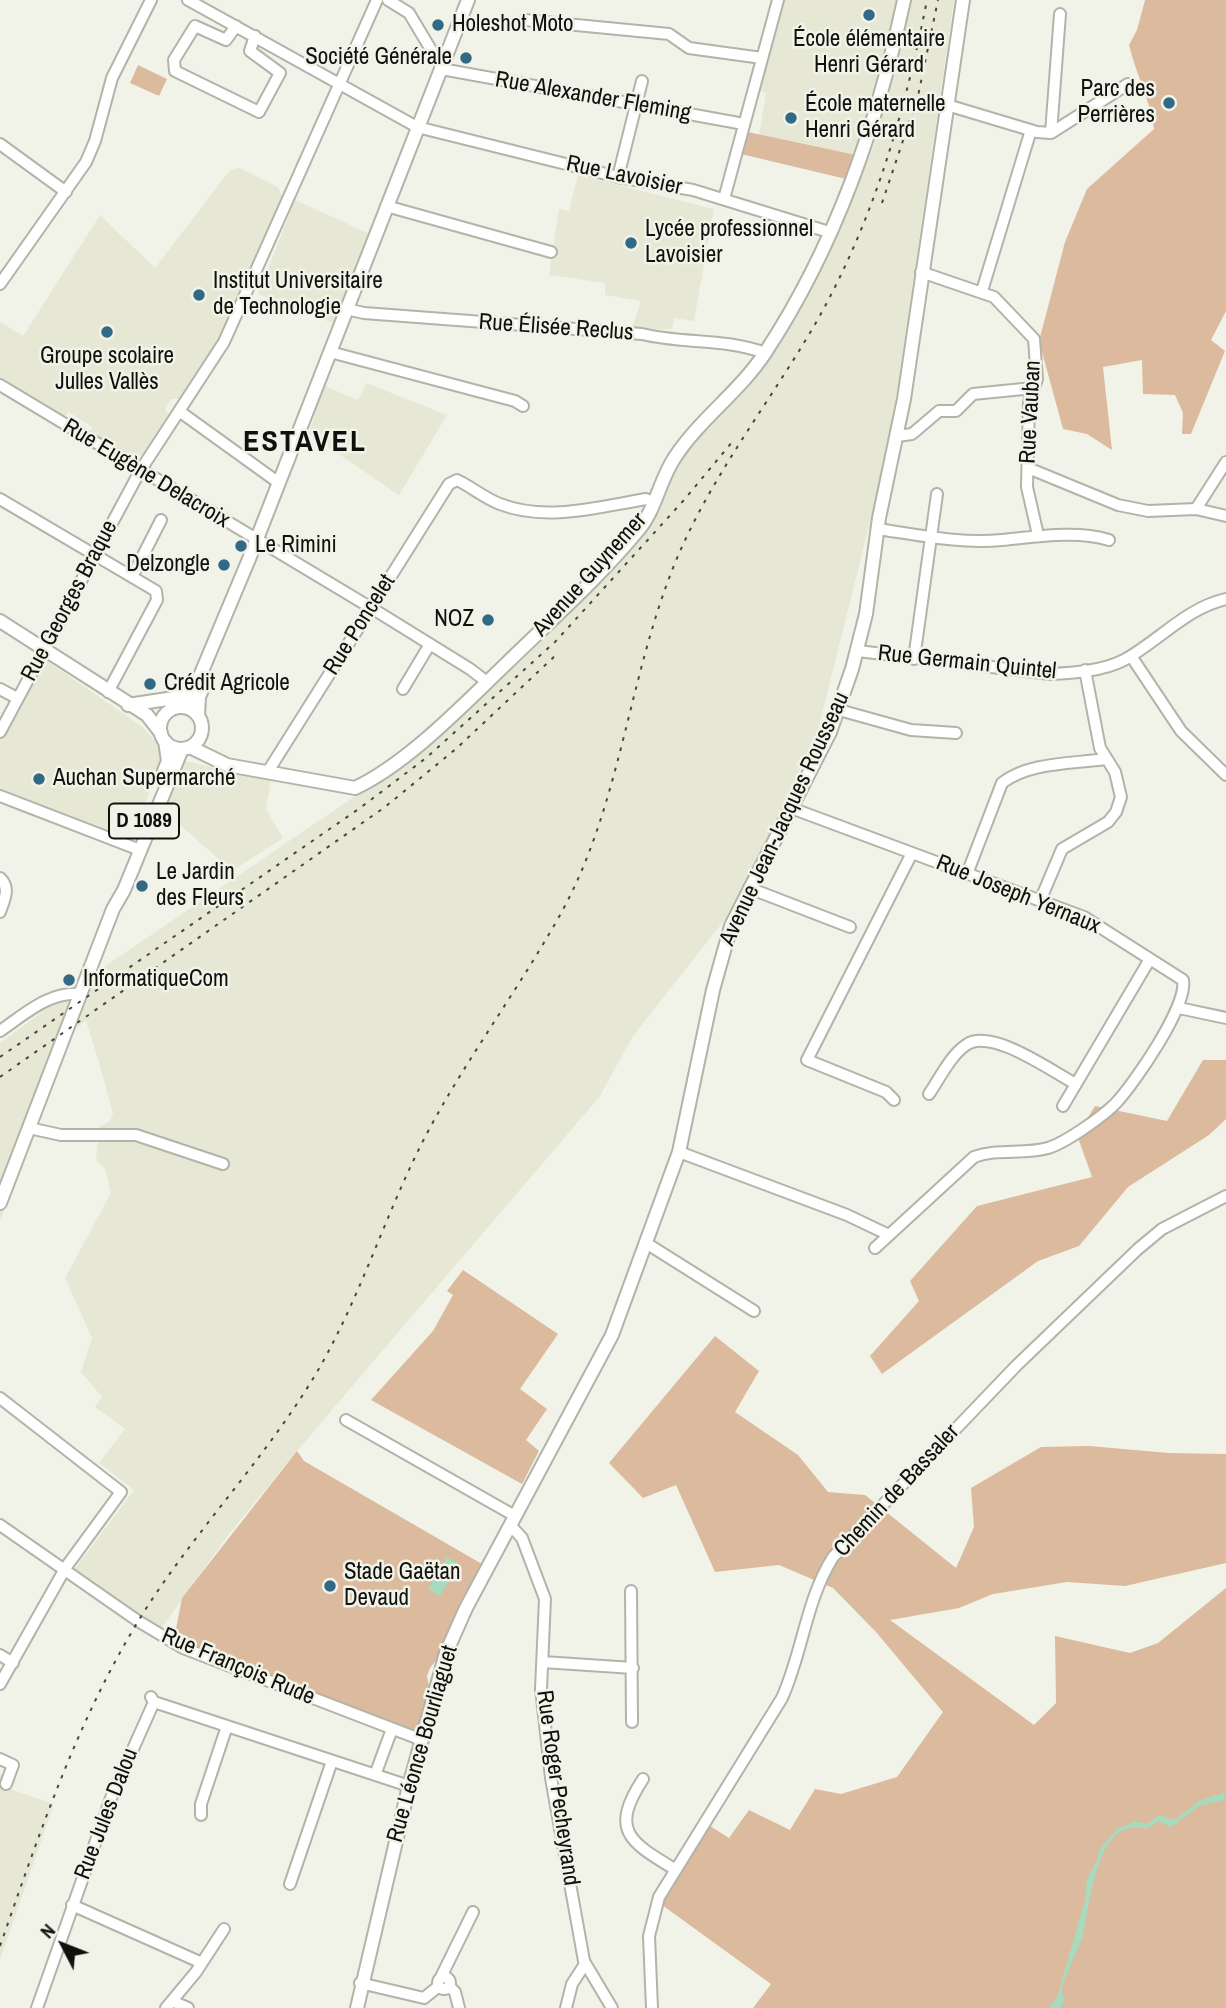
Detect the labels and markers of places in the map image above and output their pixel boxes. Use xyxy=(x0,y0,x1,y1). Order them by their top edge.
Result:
marker: École élémentaire Henri Gérard xyxy=(861,7,877,23)
place label: Holeshot Moto xyxy=(452,11,574,39)
marker: Holeshot Moto xyxy=(430,17,446,33)
place label: École élémentaire Henri Gérard xyxy=(793,26,945,80)
place label: Société Générale xyxy=(305,44,452,72)
marker: Société Générale xyxy=(458,50,474,66)
place label: Parc des Perrières xyxy=(1077,76,1155,130)
place label: École maternelle Henri Gérard xyxy=(805,91,945,145)
marker: Parc des Perrières xyxy=(1161,95,1177,111)
marker: École maternelle Henri Gérard xyxy=(783,110,799,126)
place label: Lycée professionnel Lavoisier xyxy=(645,216,813,270)
marker: Lycée professionnel Lavoisier xyxy=(623,235,639,251)
place label: Institut Universitaire de Technologie xyxy=(213,268,383,322)
marker: Institut Universitaire de Technologie xyxy=(191,287,207,303)
marker: Groupe scolaire Julles Vallès xyxy=(99,324,115,340)
place label: Groupe scolaire Julles Vallès xyxy=(40,343,174,397)
place label: Le Rimini xyxy=(255,532,337,560)
marker: Le Rimini xyxy=(233,538,249,554)
place label: Delzongle xyxy=(126,551,210,579)
marker: Delzongle xyxy=(216,557,232,573)
place label: NOZ xyxy=(434,606,474,634)
marker: NOZ xyxy=(480,612,496,628)
place label: Crédit Agricole xyxy=(164,670,290,698)
marker: Crédit Agricole xyxy=(142,676,158,692)
place label: Auchan Supermarché xyxy=(53,765,235,793)
marker: Auchan Supermarché xyxy=(31,771,47,787)
place label: Le Jardin des Fleurs xyxy=(156,859,244,913)
marker: Le Jardin des Fleurs xyxy=(134,878,150,894)
place label: InformatiqueCom xyxy=(83,966,229,994)
marker: InformatiqueCom xyxy=(61,972,77,988)
place label: Stade Gaëtan Devaud xyxy=(344,1559,460,1613)
marker: Stade Gaëtan Devaud xyxy=(322,1578,338,1594)

